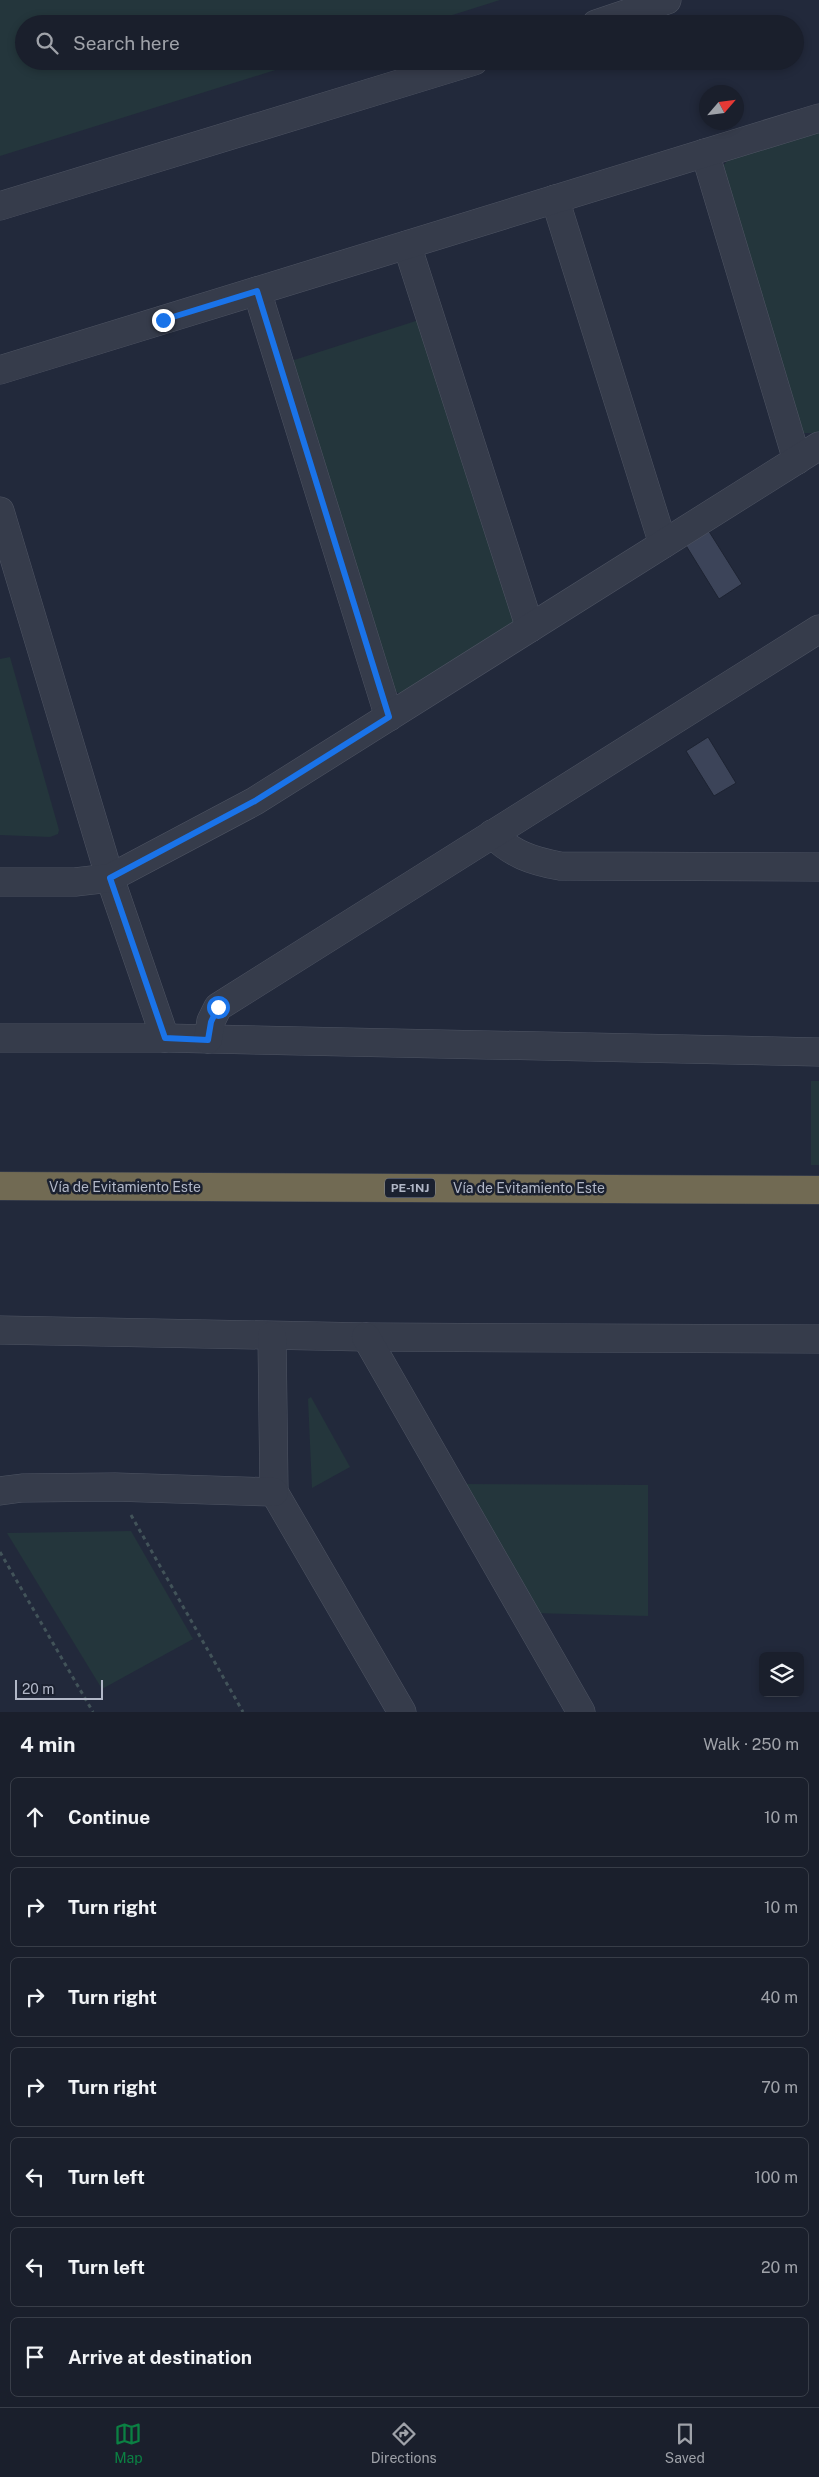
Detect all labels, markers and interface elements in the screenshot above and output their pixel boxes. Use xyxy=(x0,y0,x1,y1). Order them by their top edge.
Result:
search box xyxy=(15,15,804,70)
icon: search xyxy=(33,29,61,57)
text: Search here xyxy=(73,32,180,54)
north arrow xyxy=(699,85,744,130)
route end xyxy=(152,309,175,332)
route start xyxy=(207,996,230,1019)
road number: PE-1NJ xyxy=(385,1178,435,1198)
street label: Vía de Evitamiento Este xyxy=(49,1179,201,1195)
street label: Vía de Evitamiento Este xyxy=(453,1180,605,1196)
map controls xyxy=(759,1652,804,1697)
button: layers xyxy=(759,1652,804,1697)
scale bar xyxy=(15,1677,102,1700)
text: 20 m xyxy=(22,1681,54,1697)
text: 4 min xyxy=(20,1732,75,1757)
text: Walk · 250 m xyxy=(703,1735,799,1754)
icon: ahead xyxy=(21,1803,49,1831)
text: Continue xyxy=(68,1806,150,1828)
text: 10 m xyxy=(764,1808,798,1827)
icon: right xyxy=(21,1893,49,1921)
text: Turn right xyxy=(68,1896,157,1918)
text: 10 m xyxy=(764,1898,798,1917)
icon: right xyxy=(21,1983,49,2011)
text: Turn right xyxy=(68,1986,157,2008)
text: 40 m xyxy=(760,1988,798,2007)
icon: right xyxy=(21,2073,49,2101)
text: Turn right xyxy=(68,2076,157,2098)
text: 70 m xyxy=(761,2078,798,2097)
icon: left xyxy=(21,2163,49,2191)
text: Turn left xyxy=(68,2166,145,2188)
text: 100 m xyxy=(754,2168,798,2187)
icon: left xyxy=(21,2253,49,2281)
text: Turn left xyxy=(68,2256,145,2278)
text: 20 m xyxy=(761,2258,798,2277)
icon: arrive xyxy=(21,2343,49,2371)
text: Arrive at destination xyxy=(68,2346,252,2368)
tab: Map xyxy=(114,2420,143,2466)
tab: Directions xyxy=(371,2420,437,2466)
tab: Saved xyxy=(665,2420,705,2466)

